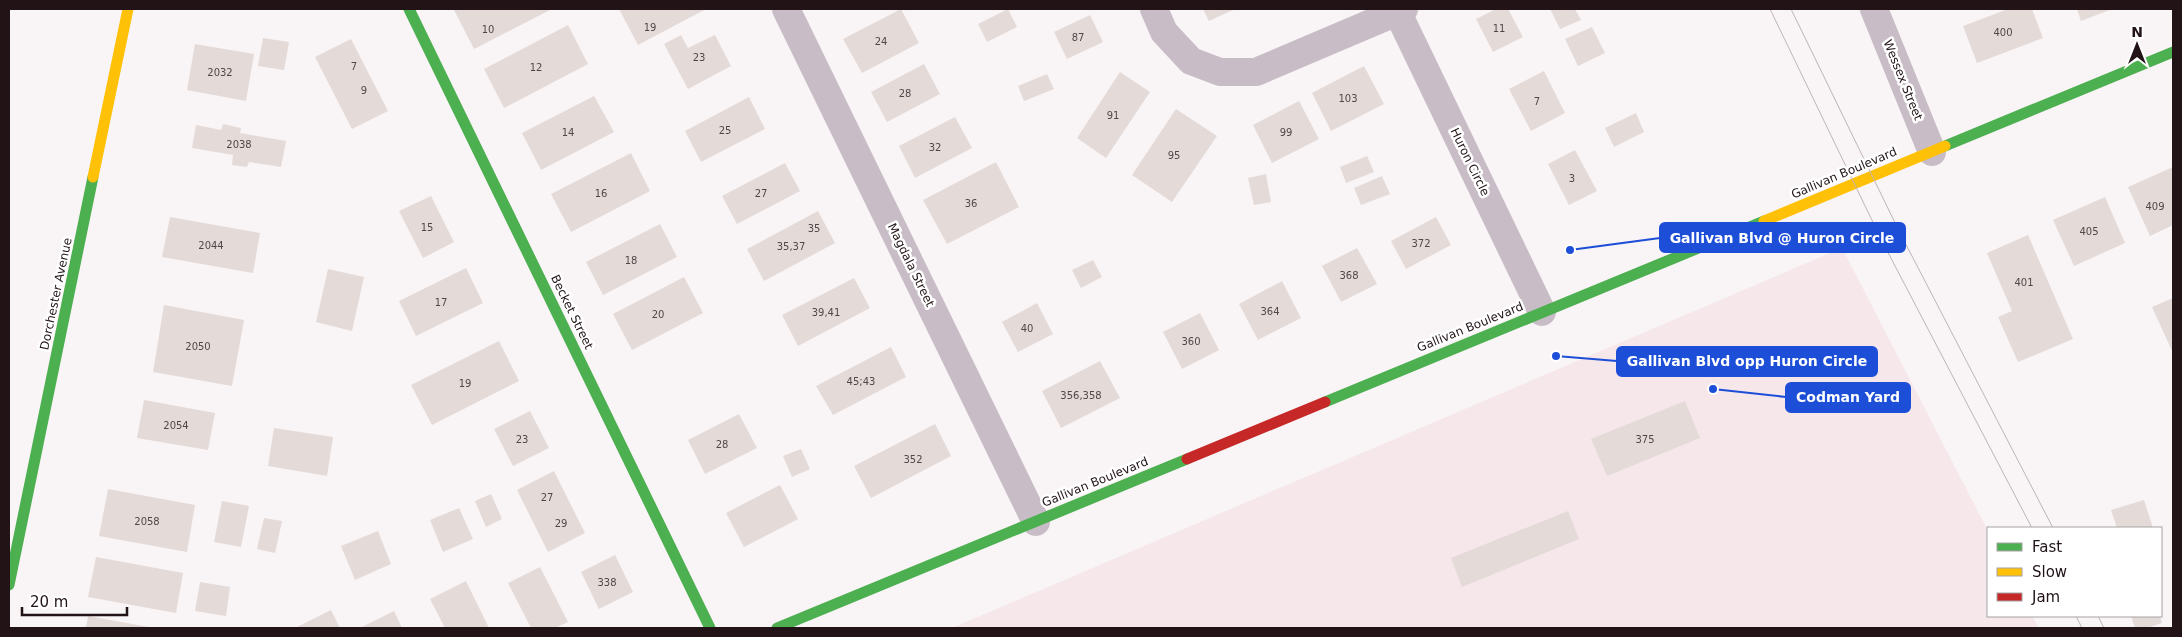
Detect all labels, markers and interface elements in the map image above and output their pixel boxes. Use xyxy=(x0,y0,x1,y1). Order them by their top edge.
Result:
north arrow xyxy=(2112,20,2162,70)
house number: 19 xyxy=(644,22,656,33)
house number: 11 xyxy=(1493,23,1505,34)
house number: 10 xyxy=(482,24,494,35)
text: N xyxy=(2131,24,2143,40)
house number: 400 xyxy=(1993,27,2013,38)
house number: 87 xyxy=(1072,32,1084,43)
house number: 24 xyxy=(875,36,887,47)
street label: Wessex Street xyxy=(1880,38,1926,123)
house number: 23 xyxy=(693,52,705,63)
house number: 7 xyxy=(351,61,357,72)
house number: 12 xyxy=(530,62,542,73)
house number: 2032 xyxy=(207,67,233,78)
house number: 9 xyxy=(361,85,367,96)
house number: 28 xyxy=(899,88,911,99)
house number: 103 xyxy=(1338,93,1358,104)
house number: 7 xyxy=(1534,96,1540,107)
house number: 91 xyxy=(1107,110,1119,121)
house number: 25 xyxy=(719,125,731,136)
street label: Huron Circle xyxy=(1448,126,1492,198)
house number: 14 xyxy=(562,127,574,138)
house number: 99 xyxy=(1280,127,1292,138)
house number: 2038 xyxy=(226,139,252,150)
house number: 32 xyxy=(929,142,941,153)
street label: Gallivan Boulevard xyxy=(1789,144,1899,202)
house number: 95 xyxy=(1168,150,1180,161)
house number: 3 xyxy=(1569,173,1575,184)
house number: 16 xyxy=(595,188,607,199)
house number: 27 xyxy=(755,188,767,199)
house number: 36 xyxy=(965,198,977,209)
house number: 409 xyxy=(2145,201,2165,212)
street label: Magdala Street xyxy=(885,221,937,309)
house number: 15 xyxy=(421,222,433,233)
house number: 35 xyxy=(808,223,820,234)
callout: Gallivan Blvd @ Huron Circle xyxy=(1660,223,1905,252)
house number: 405 xyxy=(2079,226,2099,237)
text: Gallivan Blvd @ Huron Circle xyxy=(1670,230,1894,246)
street label: Dorchester Avenue xyxy=(37,237,75,351)
house number: 372 xyxy=(1411,238,1431,249)
house number: 2044 xyxy=(198,240,224,251)
house number: 35,37 xyxy=(777,241,805,252)
house number: 18 xyxy=(625,255,637,266)
house number: 368 xyxy=(1339,270,1359,281)
street label: Becket Street xyxy=(548,272,596,352)
house number: 401 xyxy=(2014,277,2034,288)
house number: 17 xyxy=(435,297,447,308)
street label: Gallivan Boulevard xyxy=(1415,299,1525,355)
house number: 364 xyxy=(1260,306,1280,317)
house number: 39,41 xyxy=(812,307,840,318)
house number: 20 xyxy=(652,309,664,320)
house number: 40 xyxy=(1021,323,1033,334)
house number: 360 xyxy=(1181,336,1201,347)
house number: 2050 xyxy=(185,341,211,352)
callout: Gallivan Blvd opp Huron Circle xyxy=(1617,347,1877,376)
text: Gallivan Blvd opp Huron Circle xyxy=(1627,353,1867,369)
house number: 45;43 xyxy=(847,376,875,387)
house number: 19 xyxy=(459,378,471,389)
callout: Codman Yard xyxy=(1786,383,1910,412)
text: Codman Yard xyxy=(1796,389,1900,405)
house number: 356,358 xyxy=(1060,390,1102,401)
house number: 2054 xyxy=(163,420,189,431)
house number: 23 xyxy=(516,434,528,445)
house number: 375 xyxy=(1635,434,1655,445)
house number: 28 xyxy=(716,439,728,450)
house number: 352 xyxy=(903,454,923,465)
street label: Gallivan Boulevard xyxy=(1040,454,1150,510)
house number: 27 xyxy=(541,492,553,503)
house number: 2058 xyxy=(134,516,160,527)
house number: 29 xyxy=(555,518,567,529)
legend xyxy=(1987,527,2162,617)
text: Fast xyxy=(2032,538,2062,556)
text: Slow xyxy=(2032,563,2067,581)
house number: 338 xyxy=(597,577,617,588)
scale bar xyxy=(22,584,128,616)
text: Jam xyxy=(2031,588,2060,606)
text: 20 m xyxy=(30,593,68,611)

